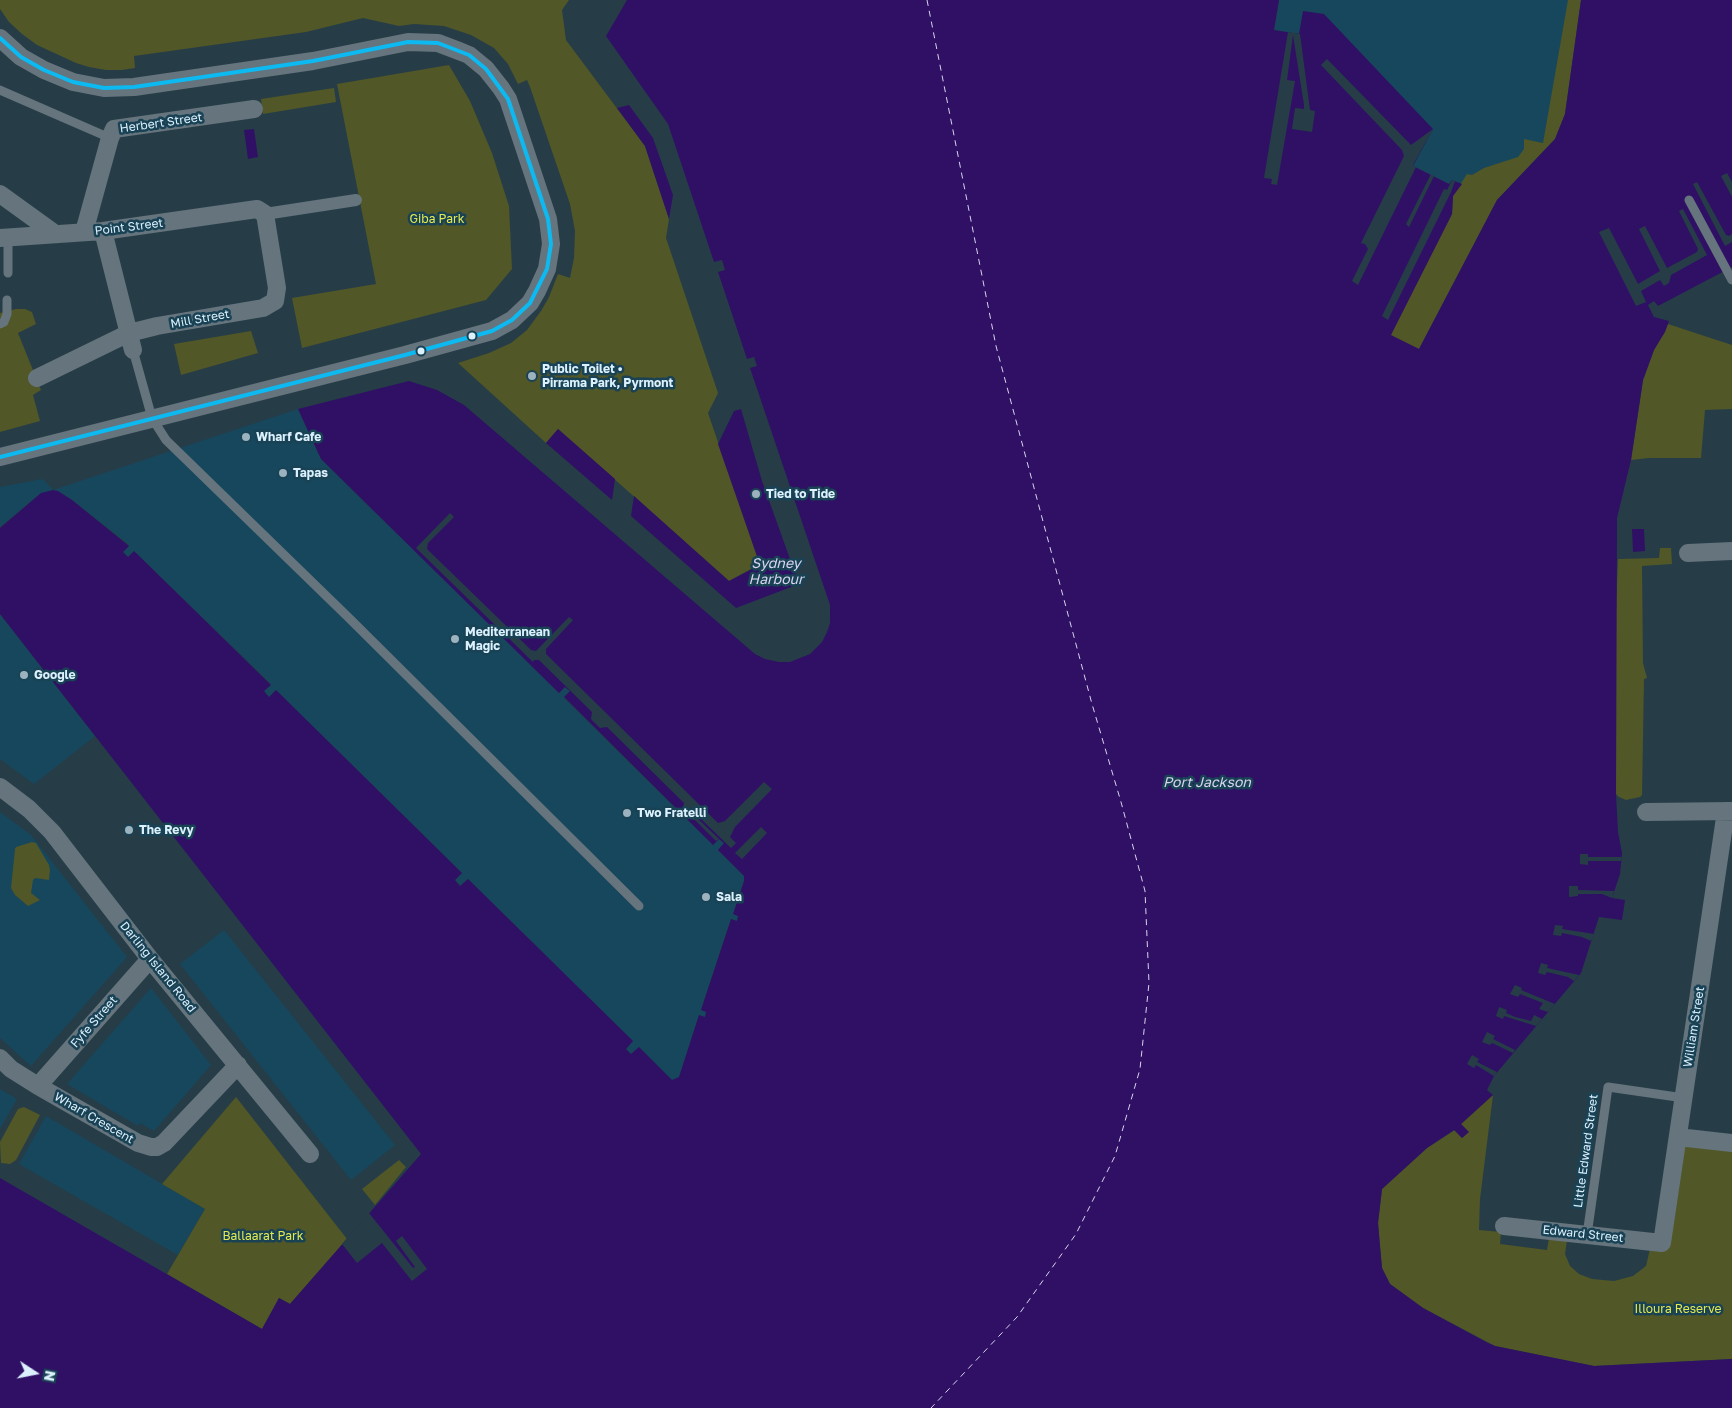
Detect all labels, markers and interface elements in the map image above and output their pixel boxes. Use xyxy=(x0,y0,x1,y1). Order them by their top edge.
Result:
street label: Herbert Street xyxy=(119,110,203,136)
park label: Giba Park xyxy=(410,212,464,226)
street label: Point Street xyxy=(94,216,164,238)
street label: Mill Street xyxy=(169,307,231,331)
unlabelled marker xyxy=(467,331,477,341)
unlabelled marker xyxy=(416,346,426,356)
place label: Public Toilet • Pirrama Park, Pyrmont xyxy=(542,362,673,390)
marker: Public Toilet • Pirrama Park, Pyrmont xyxy=(526,370,538,382)
place label: Wharf Cafe xyxy=(256,430,321,444)
marker: Wharf Cafe xyxy=(240,431,252,443)
place label: Tapas xyxy=(293,466,328,480)
marker: Tapas xyxy=(277,467,289,479)
place label: Tied to Tide xyxy=(766,487,835,501)
marker: Tied to Tide xyxy=(750,488,762,500)
water label: Sydney Harbour xyxy=(749,556,803,588)
place label: Mediterranean Magic xyxy=(465,625,550,653)
marker: Mediterranean Magic xyxy=(449,633,461,645)
place label: Google xyxy=(34,668,76,682)
marker: Google xyxy=(18,669,30,681)
water label: Port Jackson xyxy=(1163,775,1251,791)
place label: Two Fratelli xyxy=(637,806,706,820)
marker: Two Fratelli xyxy=(621,807,633,819)
place label: The Revy xyxy=(139,823,194,837)
marker: The Revy xyxy=(123,824,135,836)
place label: Sala xyxy=(716,890,742,904)
marker: Sala xyxy=(700,891,712,903)
street label: Darling Island Road xyxy=(117,919,199,1015)
street label: William Street xyxy=(1681,986,1707,1068)
street label: Fyfe Street xyxy=(68,993,120,1051)
street label: Wharf Crescent xyxy=(52,1089,136,1147)
street label: Little Edward Street xyxy=(1571,1093,1601,1209)
street label: Edward Street xyxy=(1542,1223,1624,1245)
park label: Ballaarat Park xyxy=(222,1229,304,1243)
park label: Illoura Reserve xyxy=(1635,1302,1721,1316)
north arrow xyxy=(10,1348,60,1398)
text: N xyxy=(41,1369,60,1383)

